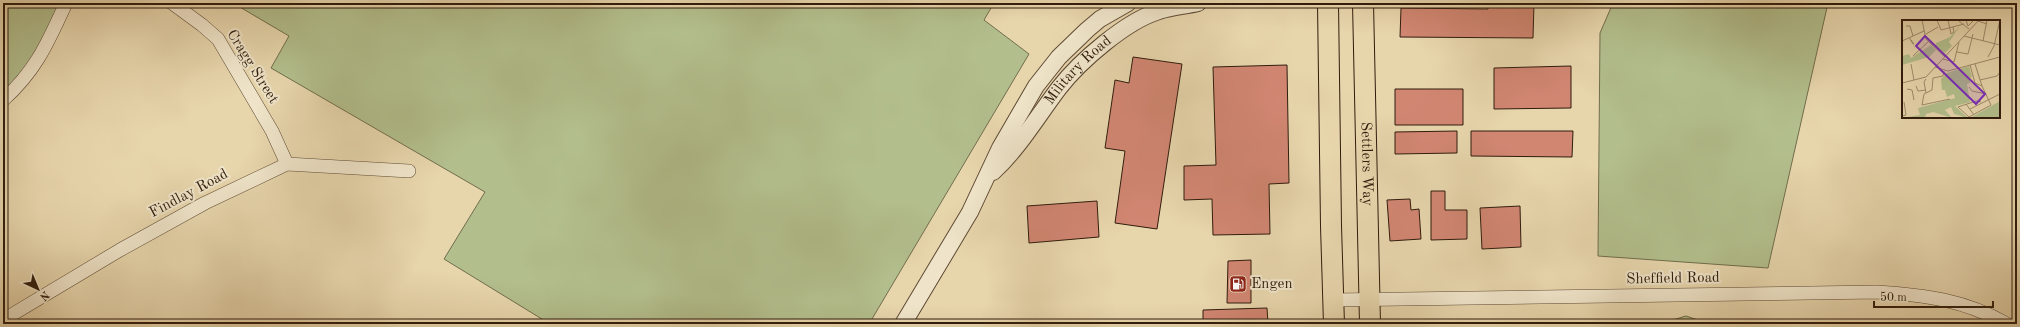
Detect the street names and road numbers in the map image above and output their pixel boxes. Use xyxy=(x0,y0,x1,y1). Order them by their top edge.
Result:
street label: Cragg Street xyxy=(223,28,281,106)
street label: Military Road xyxy=(1042,33,1114,107)
street label: Settlers Way xyxy=(1358,122,1375,206)
street label: Findlay Road xyxy=(147,167,231,221)
street label: Sheffield Road xyxy=(1626,271,1720,287)

